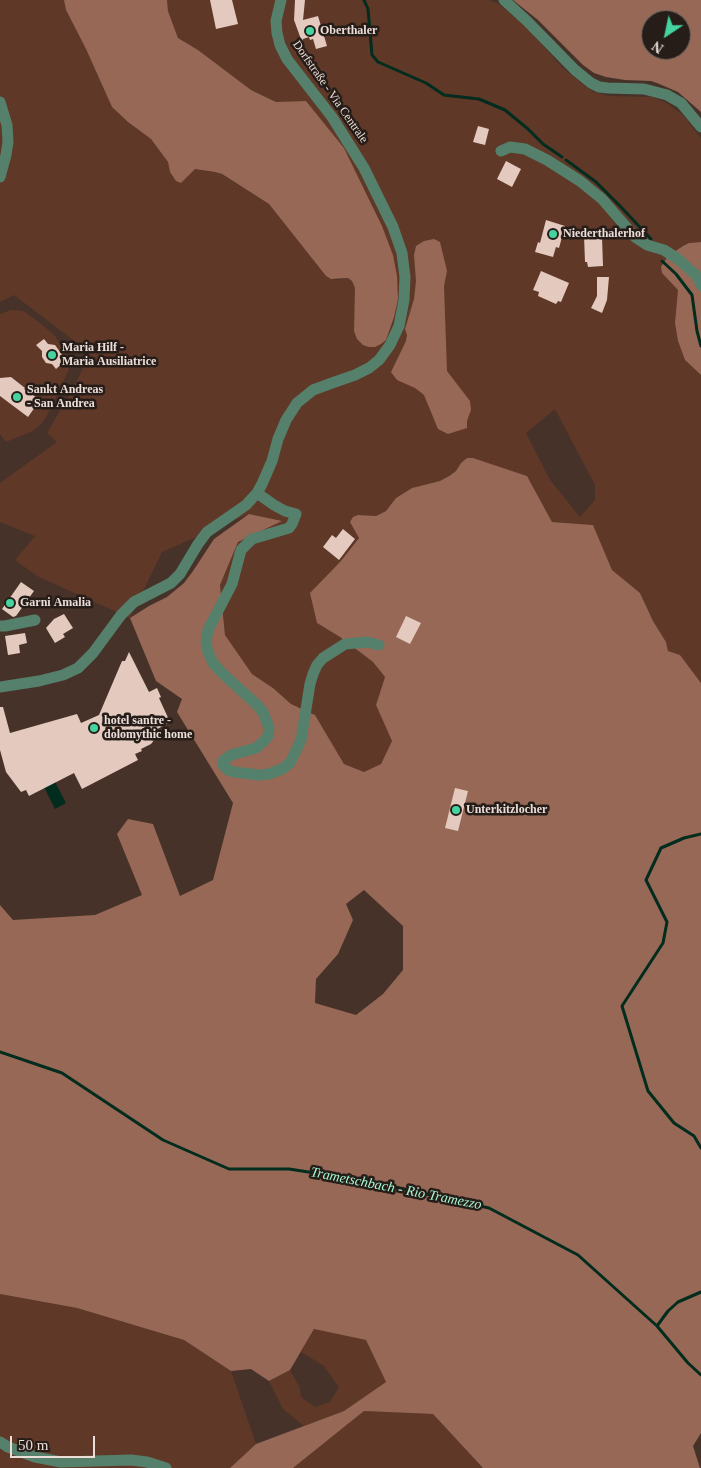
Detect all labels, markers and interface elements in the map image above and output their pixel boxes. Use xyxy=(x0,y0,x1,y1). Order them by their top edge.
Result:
north arrow xyxy=(641,10,691,60)
place label: Oberthaler xyxy=(320,24,377,38)
marker: Oberthaler xyxy=(304,25,316,37)
street label: Dorfstraße - Via Centrale xyxy=(289,38,371,146)
text: N xyxy=(650,38,666,56)
place label: Niederthalerhof xyxy=(563,227,645,241)
marker: Niederthalerhof xyxy=(547,228,559,240)
place label: Maria Hilf - Maria Ausiliatrice xyxy=(62,341,156,369)
marker: Maria Hilf - Maria Ausiliatrice xyxy=(46,349,58,361)
place label: Sankt Andreas - San Andrea xyxy=(27,383,103,411)
marker: Sankt Andreas - San Andrea xyxy=(11,391,23,403)
place label: Garni Amalia xyxy=(20,596,91,610)
marker: Garni Amalia xyxy=(4,597,16,609)
place label: hotel santre - dolomythic home xyxy=(104,714,192,742)
marker: hotel santre - dolomythic home xyxy=(88,722,100,734)
place label: Unterkitzlocher xyxy=(466,803,547,817)
marker: Unterkitzlocher xyxy=(450,804,462,816)
water label: Trametschbach - Rio Tramezzo xyxy=(309,1164,483,1214)
scale bar xyxy=(12,1426,98,1458)
text: 50 m xyxy=(18,1437,48,1453)

